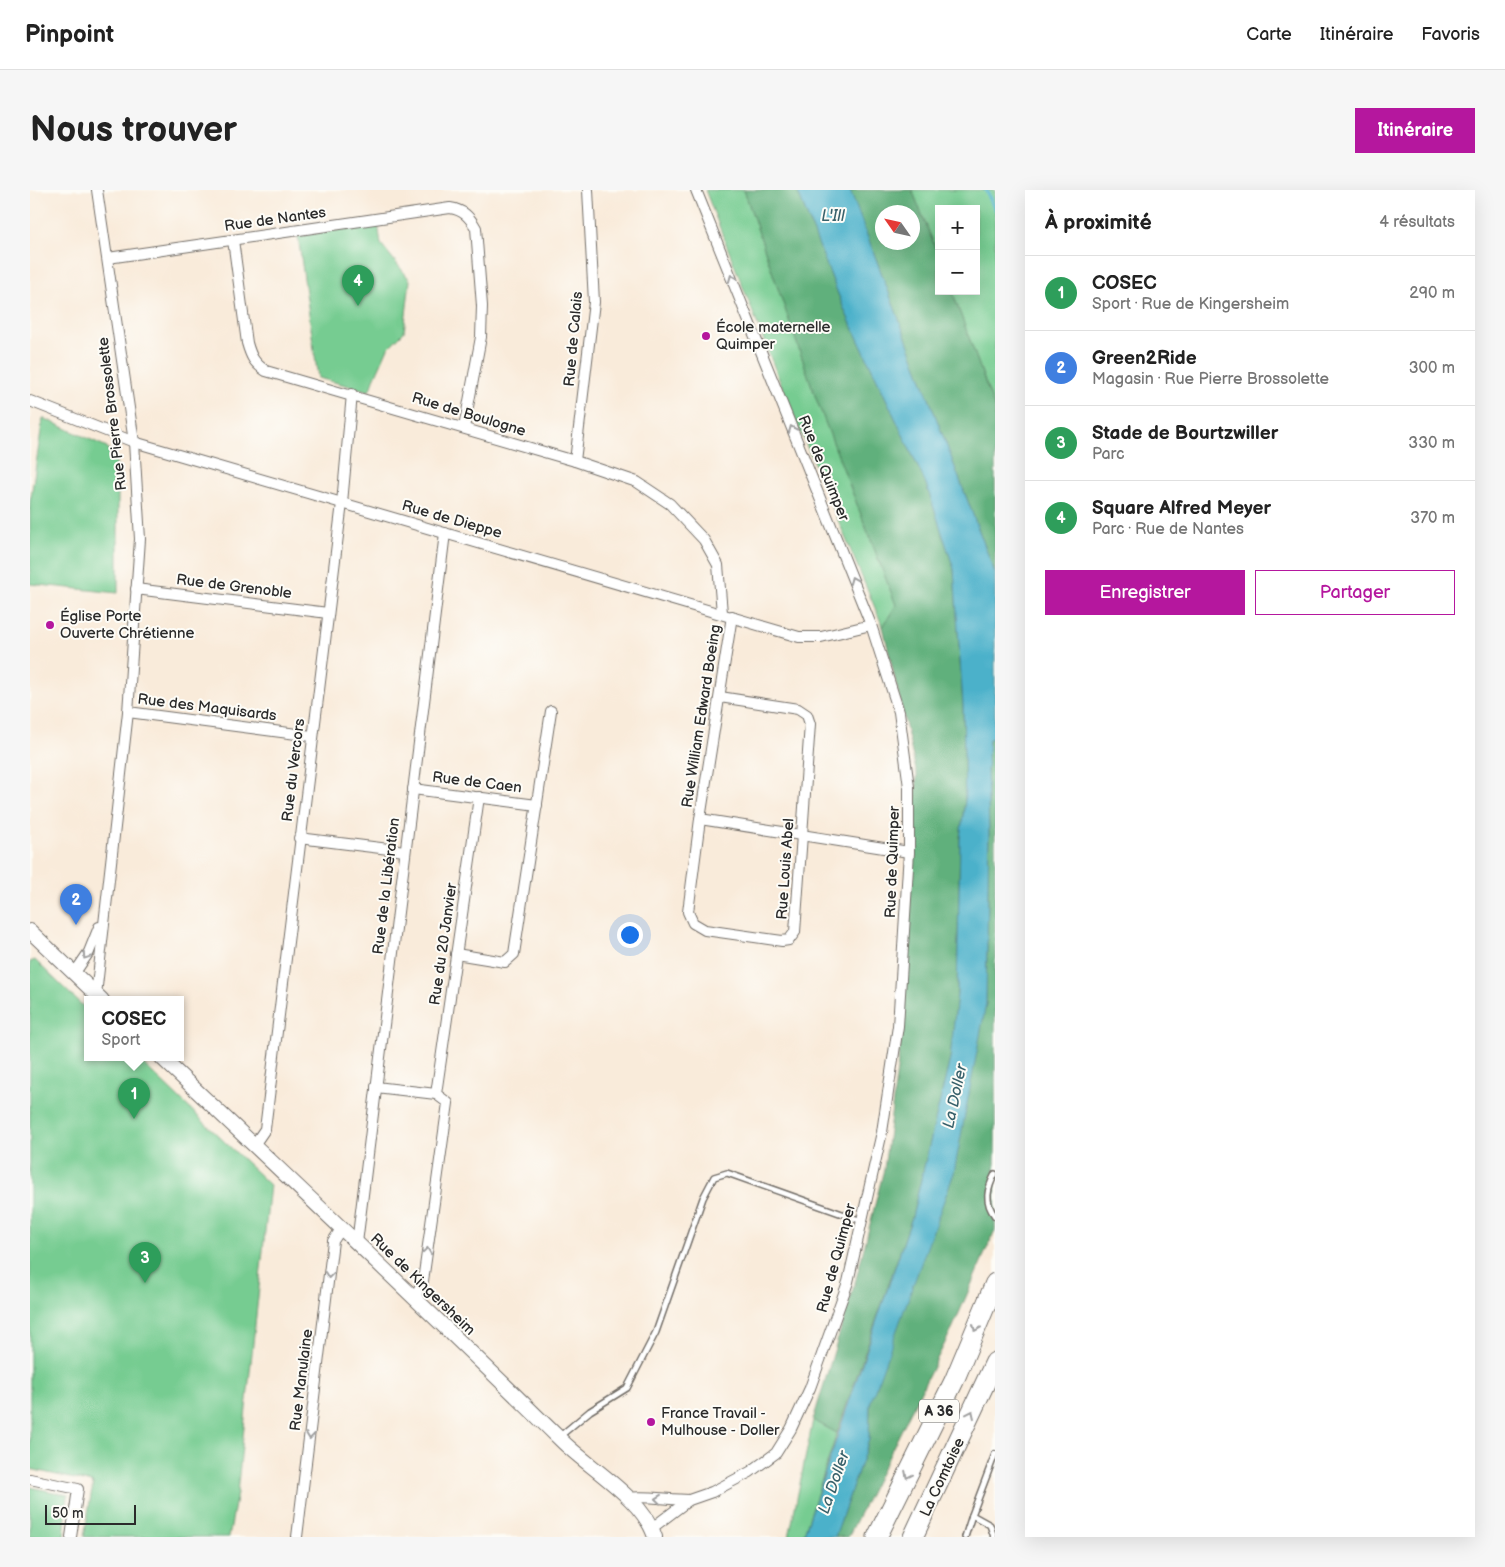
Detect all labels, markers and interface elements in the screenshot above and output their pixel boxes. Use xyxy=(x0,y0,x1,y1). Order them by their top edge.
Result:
text: Pinpoint xyxy=(25,20,114,49)
text: Carte xyxy=(1246,24,1292,45)
text: Itinéraire xyxy=(1320,24,1393,45)
text: Favoris xyxy=(1421,24,1480,45)
button: Itinéraire xyxy=(1355,108,1475,153)
text: Nous trouver xyxy=(30,109,237,152)
street label: Rue de Nantes xyxy=(223,203,328,236)
north arrow xyxy=(875,205,920,250)
map controls xyxy=(935,205,980,295)
button: + xyxy=(935,205,980,250)
water label: L'Ill xyxy=(821,207,846,226)
text: À proximité xyxy=(1045,210,1152,235)
text: 4 résultats xyxy=(1379,213,1455,232)
button: − xyxy=(935,250,980,295)
pin: 4 xyxy=(342,265,374,306)
text: COSEC xyxy=(1092,272,1157,295)
one-way arrow xyxy=(727,274,738,283)
text: 1 xyxy=(1058,284,1064,303)
text: 290 m xyxy=(1409,284,1455,303)
street label: Rue de Calais xyxy=(560,290,587,387)
text: Sport · Rue de Kingersheim xyxy=(1092,295,1289,314)
place label: École maternelle Quimper xyxy=(716,318,831,354)
marker: École maternelle Quimper xyxy=(700,330,712,342)
street label: Rue Pierre Brossolette xyxy=(94,336,131,492)
text: Green2Ride xyxy=(1092,347,1197,370)
text: 2 xyxy=(1056,359,1066,378)
text: 300 m xyxy=(1409,359,1455,378)
text: Magasin · Rue Pierre Brossolette xyxy=(1092,370,1329,389)
street label: Rue de Boulogne xyxy=(410,388,528,441)
street label: Rue de Quimper xyxy=(794,412,854,524)
text: Stade de Bourtzwiller xyxy=(1092,422,1278,445)
one-way arrow xyxy=(788,425,798,434)
text: 3 xyxy=(1056,434,1066,453)
text: 330 m xyxy=(1408,434,1455,453)
text: Parc xyxy=(1092,445,1124,464)
street label: Rue de Dieppe xyxy=(400,496,504,543)
text: Square Alfred Meyer xyxy=(1092,497,1271,520)
text: 4 xyxy=(1056,509,1066,528)
text: 370 m xyxy=(1410,509,1455,528)
text: Parc · Rue de Nantes xyxy=(1092,520,1244,539)
street label: Rue de Grenoble xyxy=(175,570,293,603)
button: Enregistrer xyxy=(1045,570,1245,615)
button: Partager xyxy=(1255,570,1455,615)
one-way arrow xyxy=(848,576,859,585)
place label: Église Porte Ouverte Chrétienne xyxy=(60,607,194,643)
marker: Église Porte Ouverte Chrétienne xyxy=(44,619,56,631)
street label: Rue William Edward Boeing xyxy=(678,623,725,809)
street label: Rue des Maquisards xyxy=(136,690,278,726)
street label: Rue du Vercors xyxy=(278,717,309,823)
street label: Rue de Caen xyxy=(431,768,523,797)
street label: Rue de Quimper xyxy=(881,805,904,919)
street label: Rue de la Libération xyxy=(369,817,404,956)
street label: Rue Louis Abel xyxy=(772,818,799,920)
street label: Rue du 20 Janvier xyxy=(426,881,462,1006)
pin: 2 xyxy=(60,884,92,925)
your location xyxy=(617,922,643,948)
one-way arrow xyxy=(83,950,92,960)
popup xyxy=(84,996,184,1061)
text: COSEC xyxy=(102,1008,166,1031)
text: Sport xyxy=(102,1031,141,1050)
water label: La Doller xyxy=(939,1061,972,1130)
pin: 1 xyxy=(118,1078,150,1119)
street label: Rue de Quimper xyxy=(813,1201,860,1315)
street label: Rue de Kingersheim xyxy=(366,1229,479,1339)
pin: 3 xyxy=(129,1242,161,1283)
one-way arrow xyxy=(421,1246,432,1254)
one-way arrow xyxy=(324,1271,335,1279)
one-way arrow xyxy=(972,1323,983,1332)
street label: Rue Manulaine xyxy=(286,1328,317,1432)
road number: A 36 xyxy=(919,1400,959,1422)
place label: France Travail - Mulhouse - Doller xyxy=(661,1404,780,1440)
one-way arrow xyxy=(965,1410,976,1419)
marker: France Travail - Mulhouse - Doller xyxy=(645,1416,657,1428)
one-way arrow xyxy=(305,1432,315,1441)
street label: La Comtoise xyxy=(916,1435,969,1520)
water label: La Doller xyxy=(815,1447,854,1516)
one-way arrow xyxy=(904,1470,914,1479)
one-way arrow xyxy=(654,1494,662,1505)
scale bar xyxy=(45,1502,136,1525)
text: 50 m xyxy=(52,1505,84,1522)

